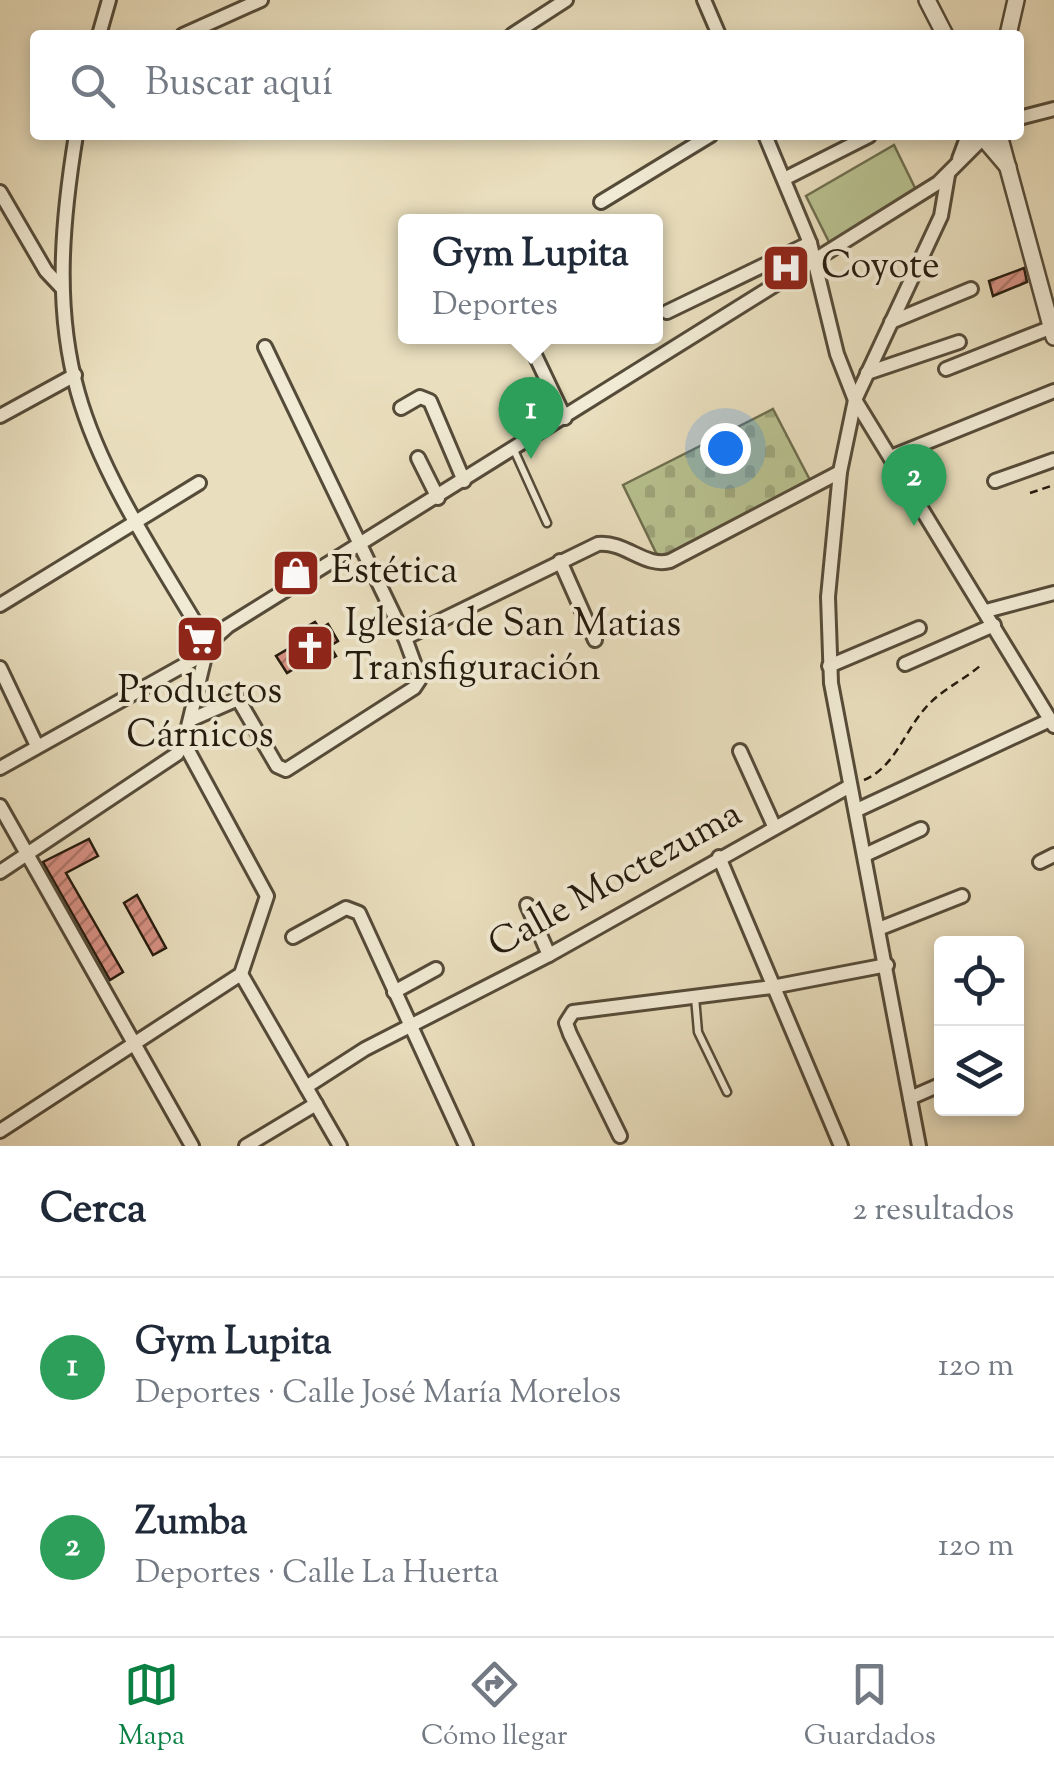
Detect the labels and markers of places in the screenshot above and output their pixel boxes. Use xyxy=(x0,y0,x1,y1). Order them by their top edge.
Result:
place label: Coyote xyxy=(821,241,940,295)
hospital icon: Coyote xyxy=(760,242,812,294)
pin: 1 xyxy=(498,376,564,459)
pin: 2 xyxy=(882,444,946,526)
place label: Estética xyxy=(331,546,458,600)
shop icon: Estética xyxy=(270,547,322,599)
place label: Iglesia de San Matias Transfiguración xyxy=(345,599,681,697)
supermarket icon: Productos Cárnicos xyxy=(174,613,226,665)
church icon: Iglesia de San Matias Transfiguración xyxy=(284,622,336,674)
place label: Productos Cárnicos xyxy=(118,666,282,764)

